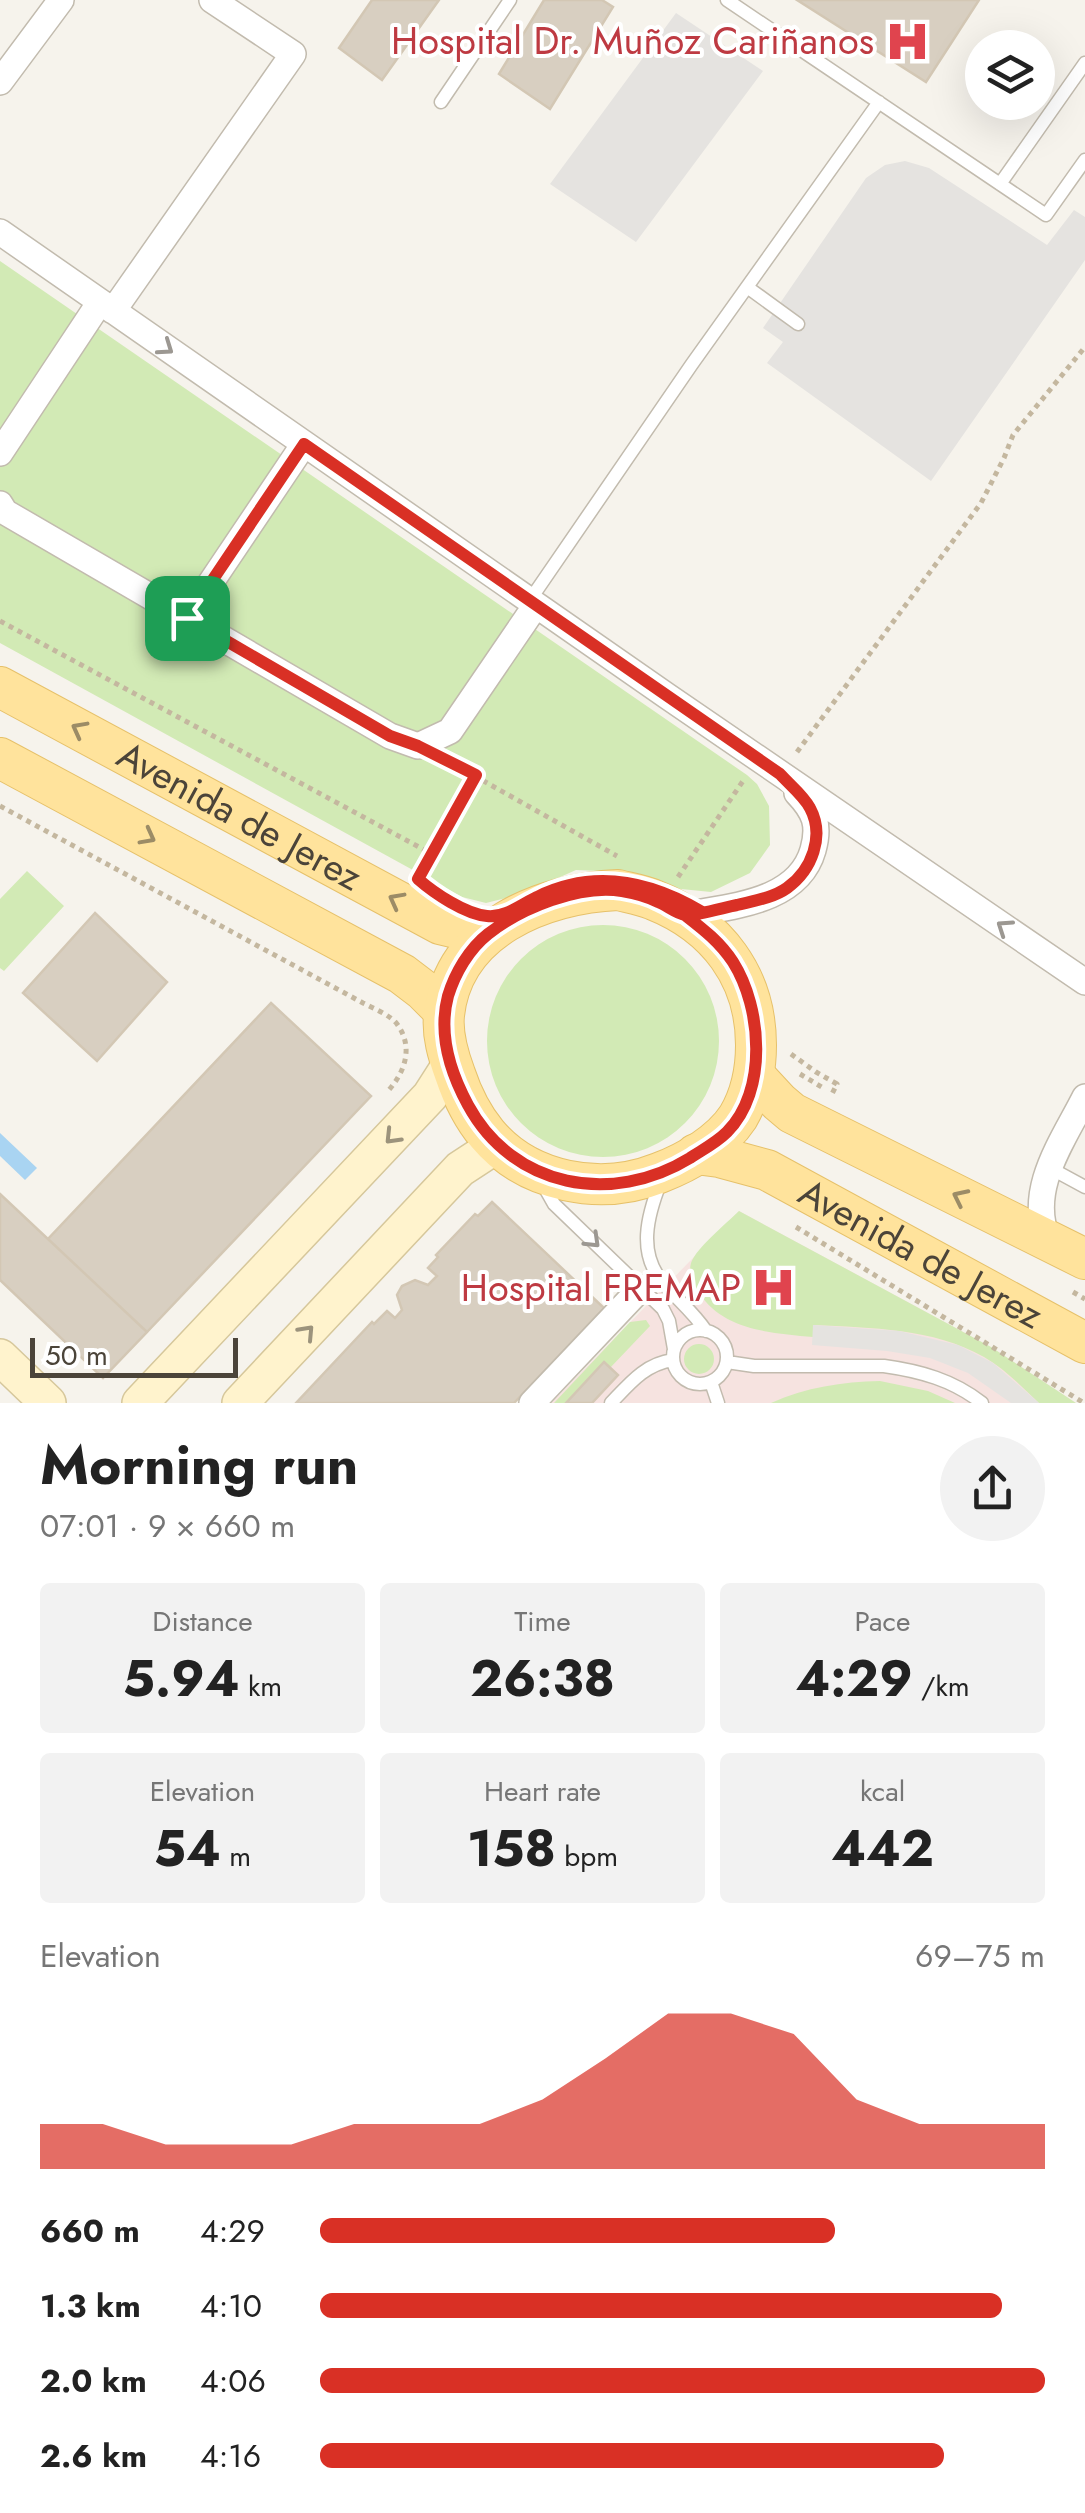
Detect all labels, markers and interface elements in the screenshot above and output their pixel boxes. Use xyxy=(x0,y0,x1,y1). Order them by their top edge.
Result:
place label: Hospital Dr. Muñoz Cariñanos xyxy=(391,13,874,68)
hospital icon: Hospital Dr. Muñoz Cariñanos xyxy=(883,17,931,65)
map controls xyxy=(965,30,1055,120)
button: layers xyxy=(965,30,1055,120)
one-way arrow xyxy=(155,336,174,354)
pin xyxy=(145,576,230,661)
icon: arrive xyxy=(160,591,215,646)
one-way arrow xyxy=(72,722,90,742)
street label: Avenida de Jerez xyxy=(108,727,372,904)
one-way arrow xyxy=(137,825,155,844)
one-way arrow xyxy=(389,893,407,912)
one-way arrow xyxy=(997,920,1015,939)
one-way arrow xyxy=(386,1125,404,1143)
street label: Avenida de Jerez xyxy=(789,1164,1053,1342)
one-way arrow xyxy=(953,1190,971,1209)
one-way arrow xyxy=(581,1230,599,1248)
place label: Hospital FREMAP xyxy=(461,1260,741,1315)
hospital icon: Hospital FREMAP xyxy=(750,1264,798,1312)
one-way arrow xyxy=(295,1325,313,1344)
scale bar xyxy=(30,1333,238,1378)
text: 50 m xyxy=(45,1335,108,1376)
text: Morning run xyxy=(40,1425,358,1505)
button: share xyxy=(940,1436,1045,1541)
text: 07:01 · 9 × 660 m xyxy=(40,1503,295,1549)
text: Distance xyxy=(152,1601,253,1642)
text: Time xyxy=(514,1601,571,1642)
text: Pace xyxy=(855,1601,910,1642)
text: 5.94 xyxy=(123,1642,240,1715)
text: 26:38 xyxy=(470,1642,615,1715)
text: 4:29 xyxy=(795,1642,913,1715)
text: km xyxy=(240,1666,282,1707)
text: /km xyxy=(913,1666,970,1707)
text: Elevation xyxy=(150,1771,255,1812)
text: Heart rate xyxy=(484,1771,601,1812)
text: kcal xyxy=(860,1771,905,1812)
text: 54 xyxy=(154,1812,221,1885)
text: 158 xyxy=(467,1812,556,1885)
text: 442 xyxy=(831,1812,934,1885)
text: m xyxy=(221,1836,251,1877)
text: bpm xyxy=(556,1836,618,1877)
text: Elevation xyxy=(40,1933,161,1979)
text: 69–75 m xyxy=(915,1933,1045,1979)
text: 660 m xyxy=(40,2208,140,2254)
text: 4:29 xyxy=(200,2208,265,2254)
text: 1.3 km xyxy=(40,2283,141,2329)
text: 4:10 xyxy=(200,2283,262,2329)
text: 2.0 km xyxy=(40,2358,147,2404)
text: 4:06 xyxy=(200,2358,266,2404)
text: 2.6 km xyxy=(40,2433,147,2479)
text: 4:16 xyxy=(200,2433,261,2479)

